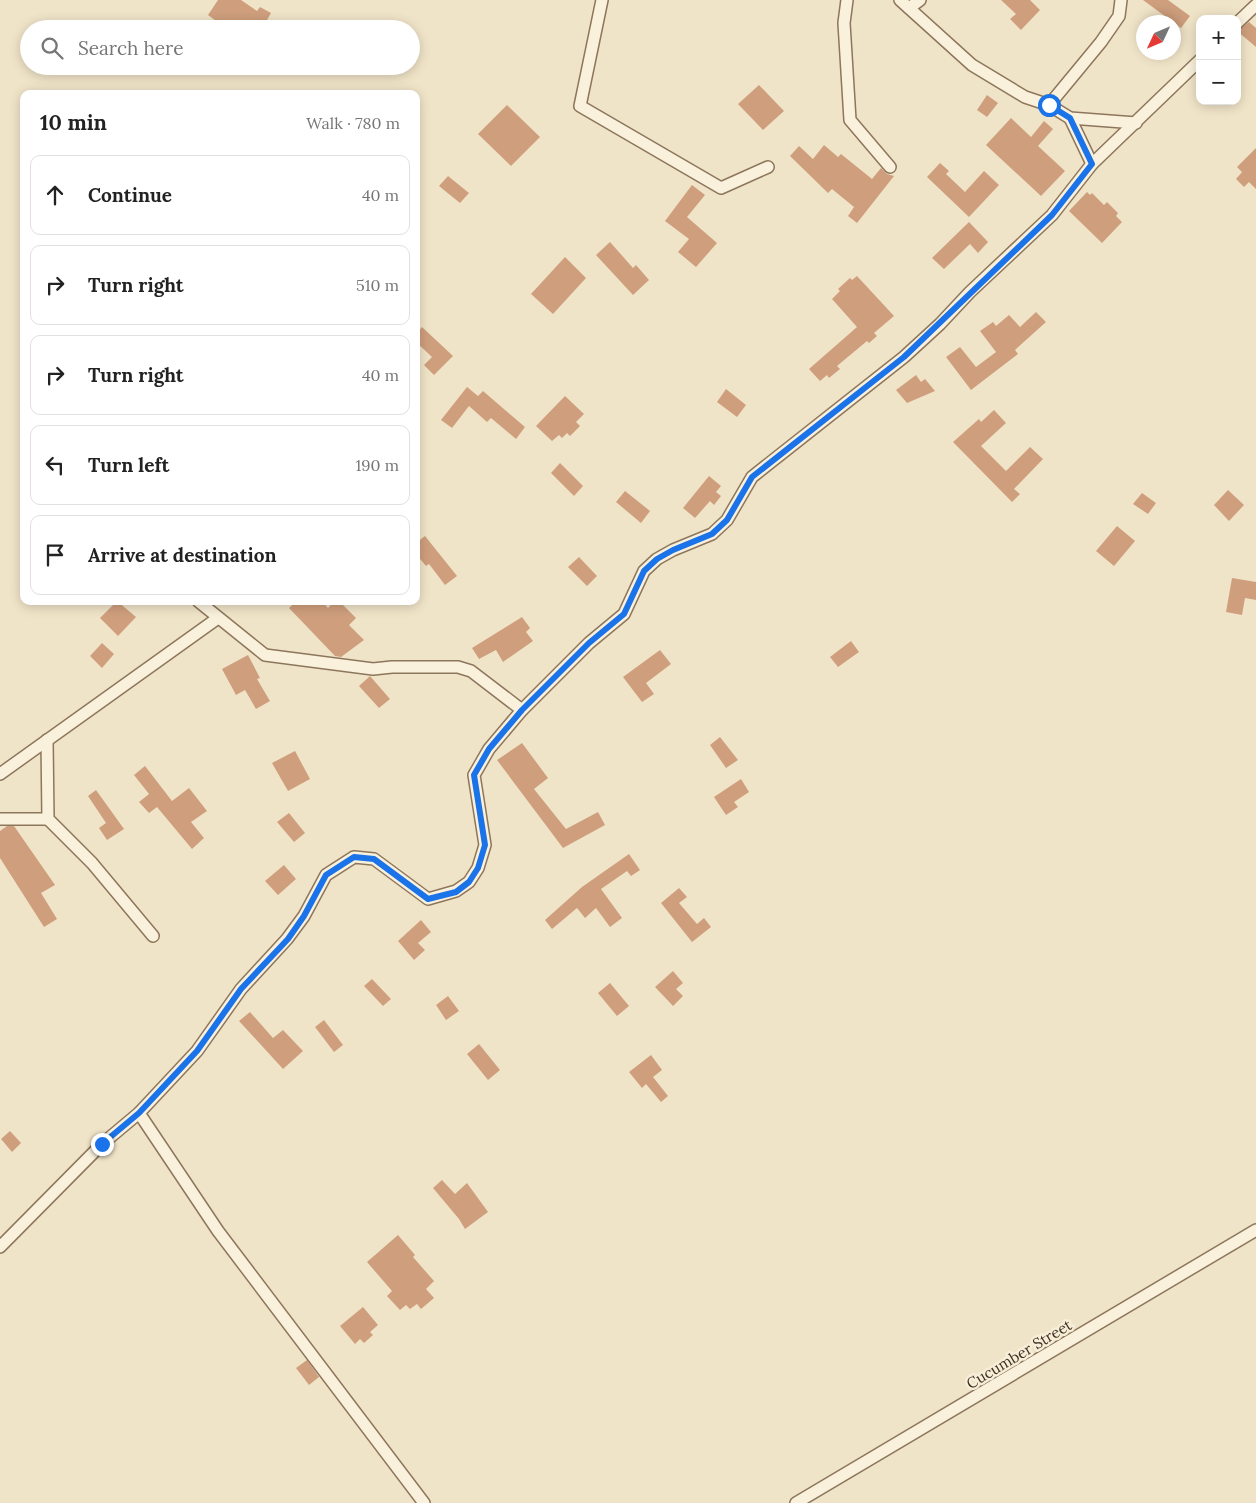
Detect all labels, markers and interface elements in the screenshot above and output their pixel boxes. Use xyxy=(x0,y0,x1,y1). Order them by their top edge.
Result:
north arrow xyxy=(1136,15,1181,60)
map controls xyxy=(1196,15,1241,105)
button: + xyxy=(1196,15,1241,60)
search box xyxy=(20,20,420,75)
icon: search xyxy=(38,34,66,62)
text: Search here xyxy=(78,36,184,60)
button: − xyxy=(1196,60,1241,105)
route start xyxy=(1038,94,1061,117)
text: 10 min xyxy=(40,109,107,136)
text: Walk · 780 m xyxy=(306,113,400,133)
icon: ahead xyxy=(41,181,69,209)
text: Continue xyxy=(88,183,172,207)
text: 40 m xyxy=(362,185,399,205)
icon: right xyxy=(41,271,69,299)
text: Turn right xyxy=(88,273,184,297)
text: 510 m xyxy=(356,275,399,295)
icon: right xyxy=(41,361,69,389)
text: Turn right xyxy=(88,363,184,387)
text: 40 m xyxy=(362,365,399,385)
icon: left xyxy=(41,451,69,479)
text: Turn left xyxy=(88,453,169,477)
text: 190 m xyxy=(355,455,399,475)
icon: arrive xyxy=(41,541,69,569)
text: Arrive at destination xyxy=(88,543,277,567)
route end xyxy=(91,1133,114,1156)
street label: Cucumber Street xyxy=(963,1315,1075,1393)

